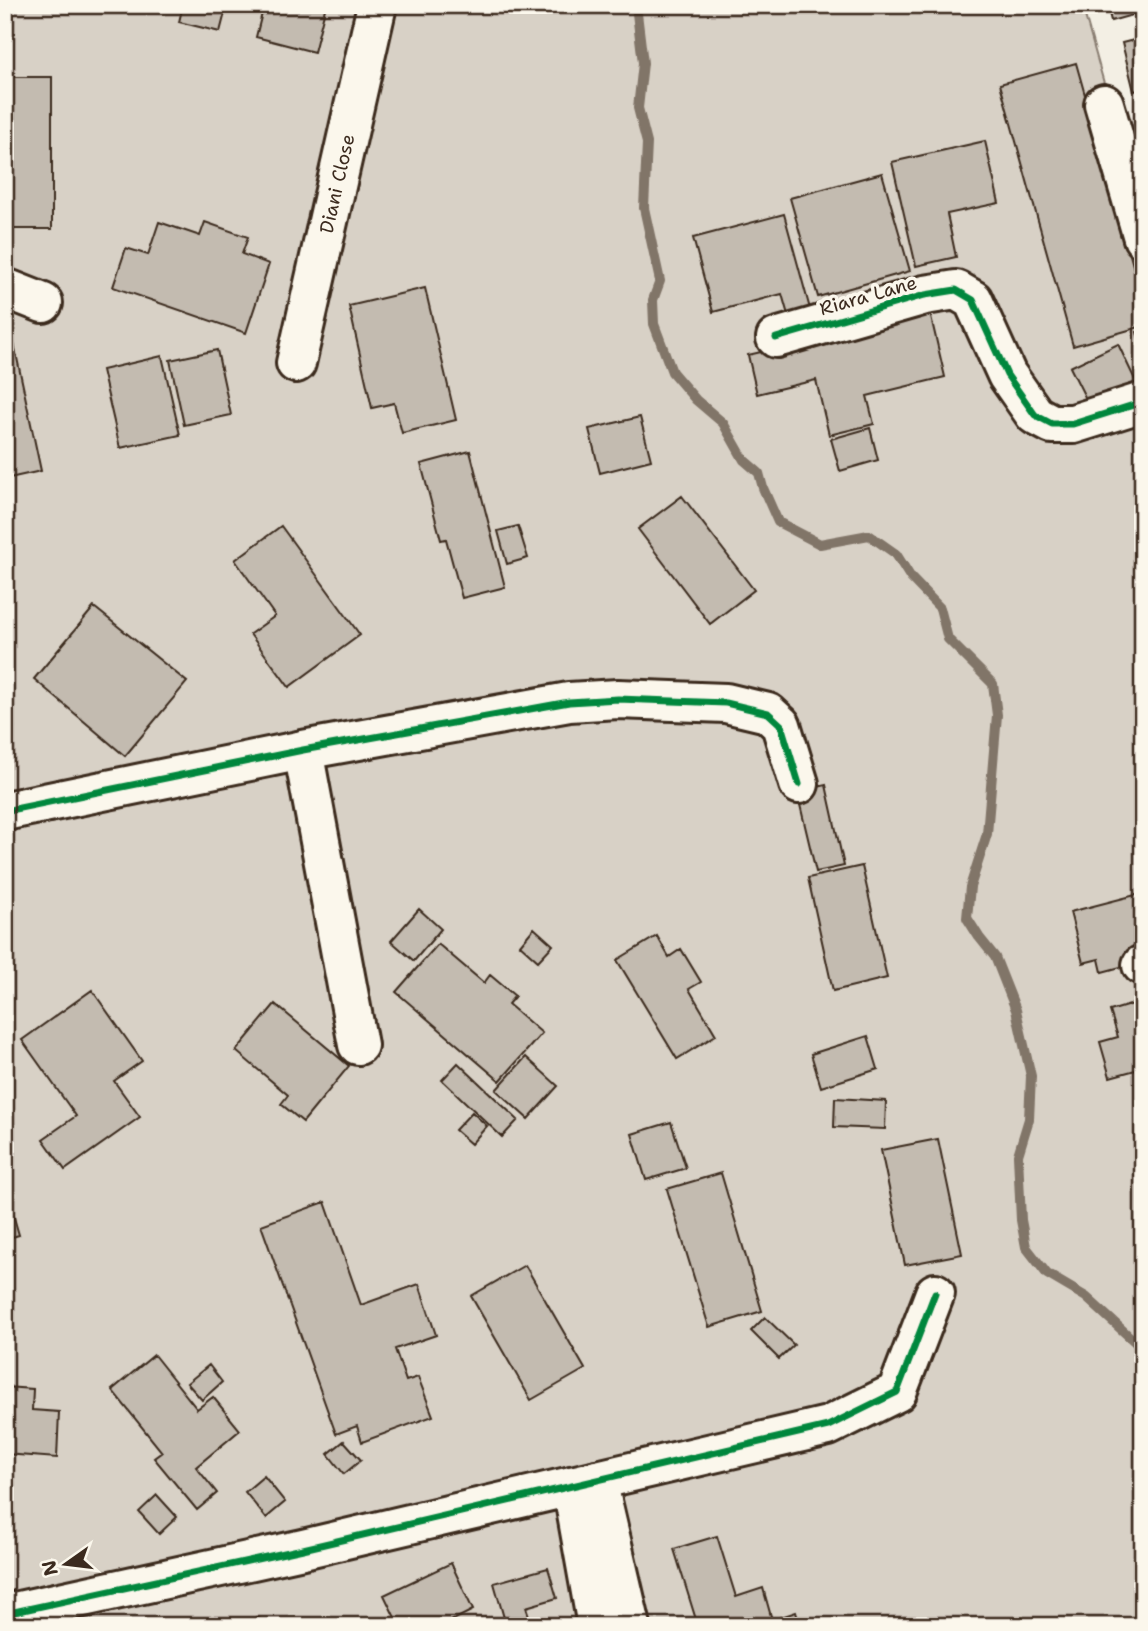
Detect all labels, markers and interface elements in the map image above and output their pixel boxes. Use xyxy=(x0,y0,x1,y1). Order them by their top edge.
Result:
street label: Diani Close xyxy=(314,132,360,236)
street label: Riara Lane xyxy=(817,270,920,321)
north arrow xyxy=(32,1530,102,1600)
text: N xyxy=(36,1558,64,1578)

